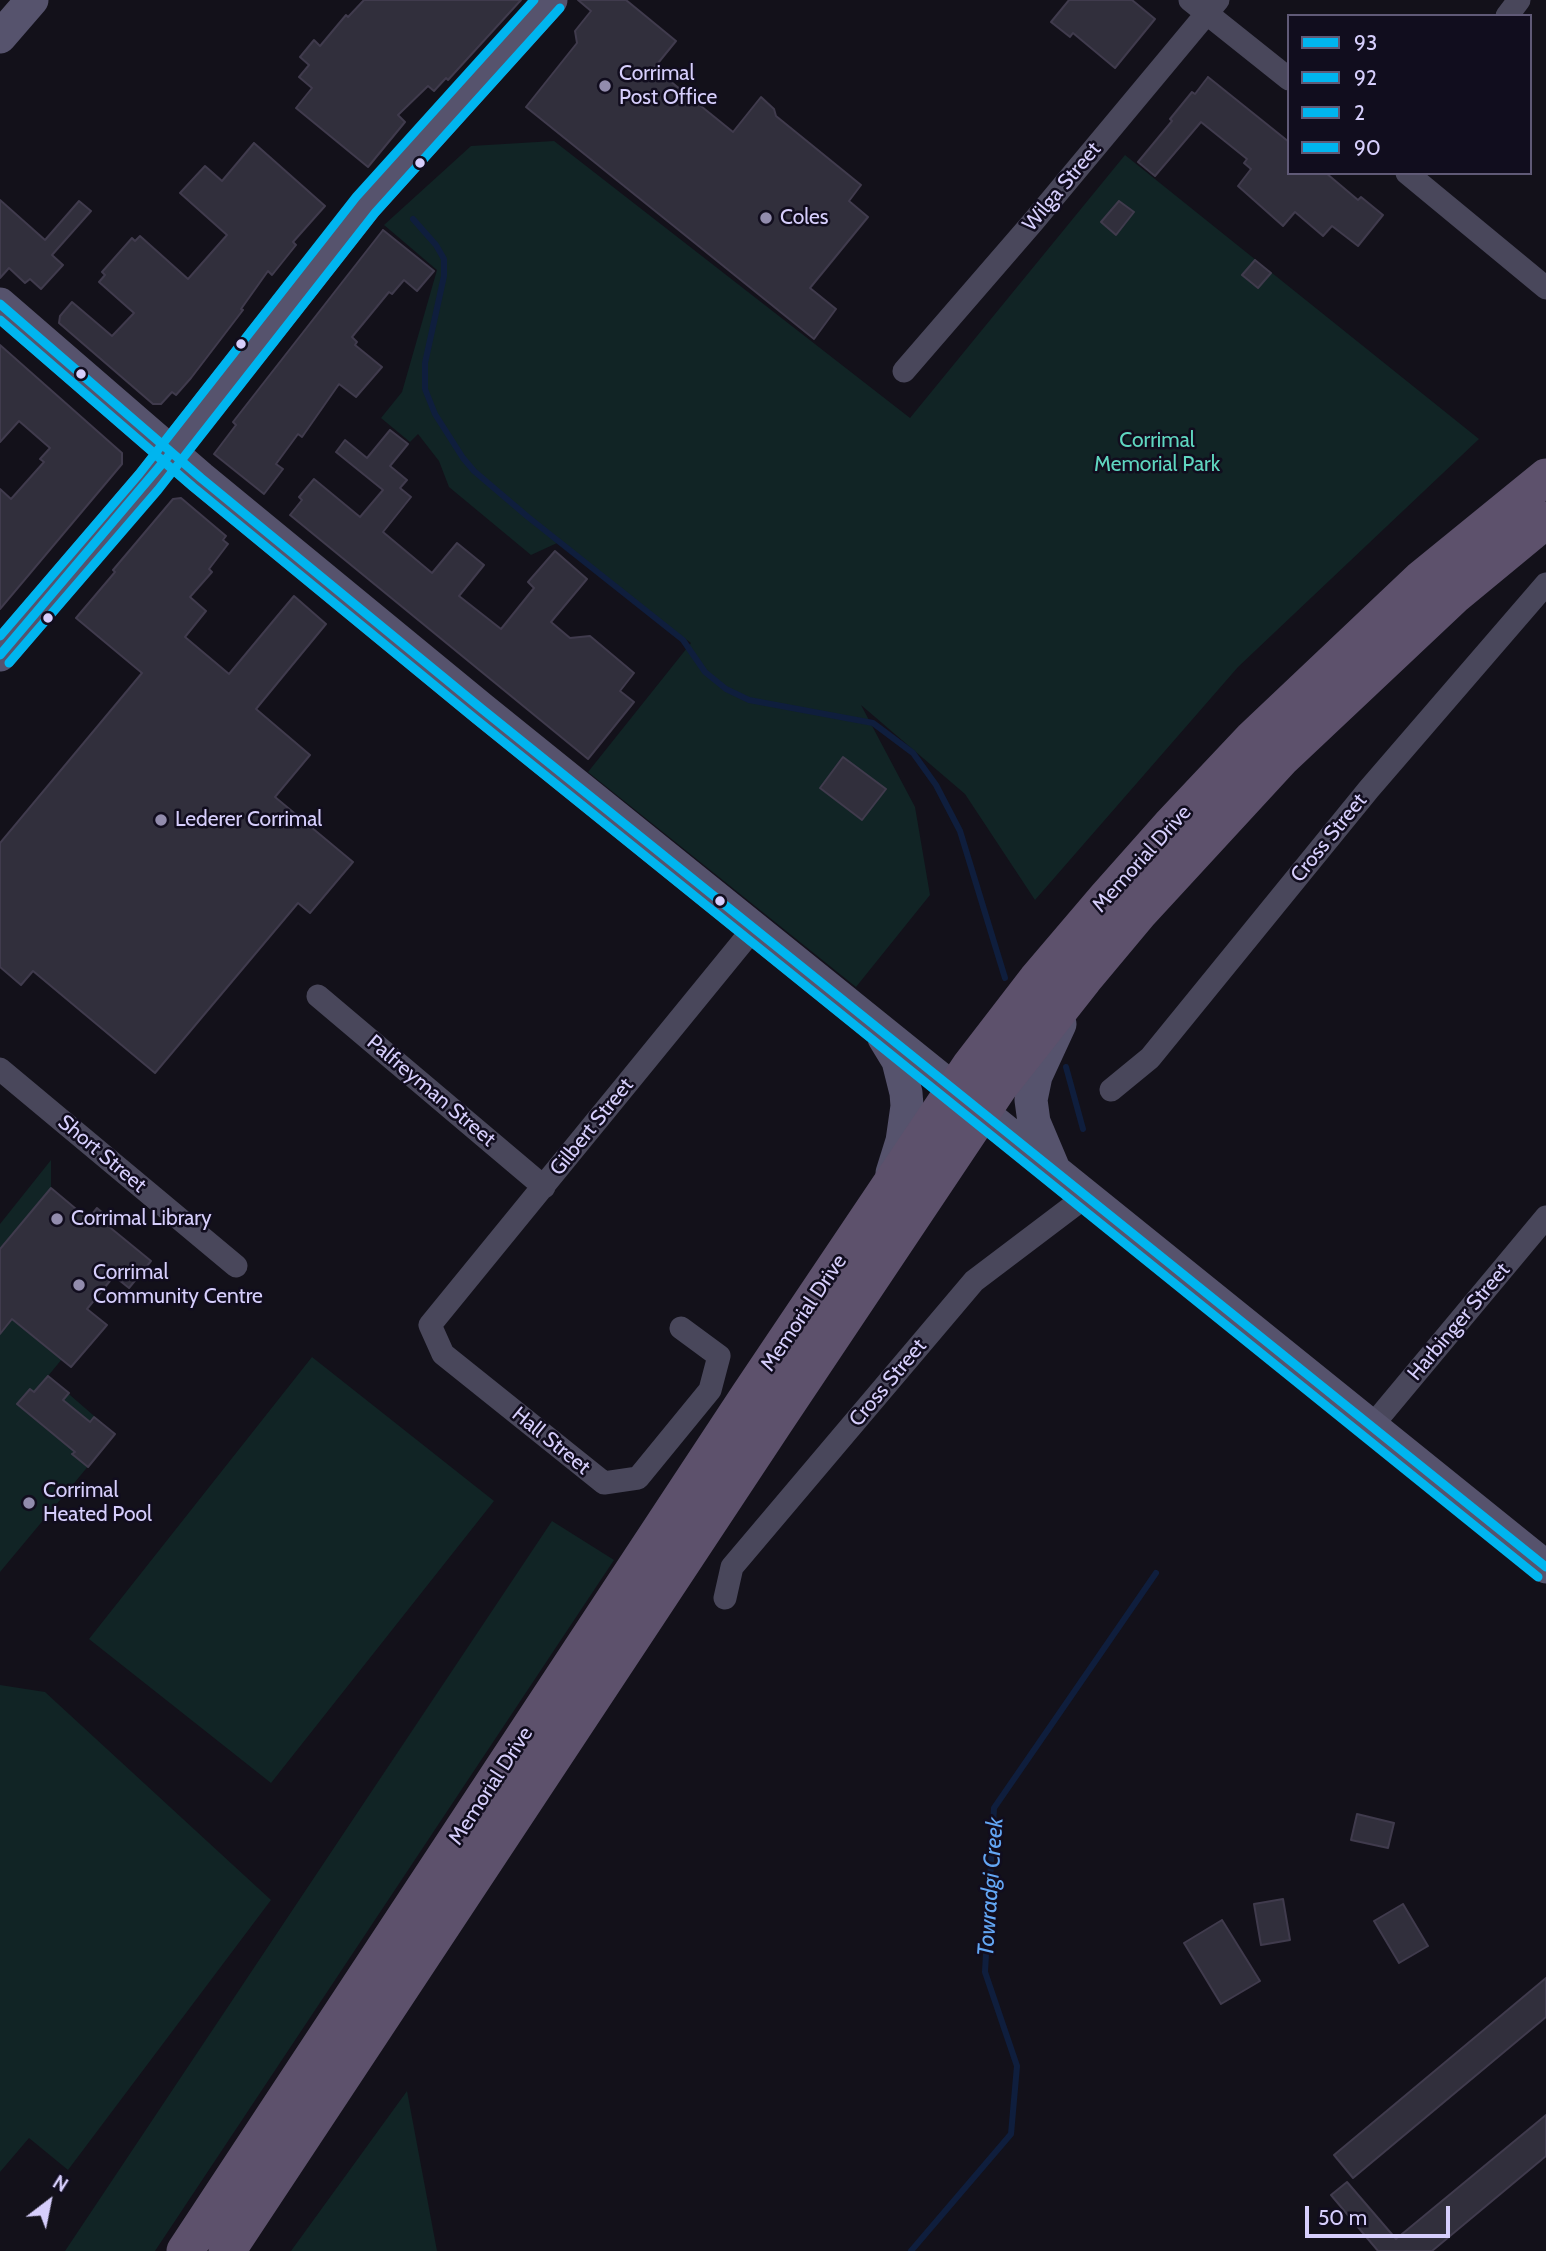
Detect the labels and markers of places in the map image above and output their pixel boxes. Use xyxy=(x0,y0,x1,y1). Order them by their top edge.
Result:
place label: Corrimal Post Office xyxy=(619,61,717,111)
marker: Corrimal Post Office xyxy=(597,78,613,94)
unlabelled marker xyxy=(413,156,427,170)
place label: Coles xyxy=(780,205,828,231)
marker: Coles xyxy=(758,210,774,226)
unlabelled marker xyxy=(234,337,248,351)
unlabelled marker xyxy=(74,367,88,381)
unlabelled marker xyxy=(41,611,55,625)
place label: Lederer Corrimal xyxy=(175,807,322,833)
marker: Lederer Corrimal xyxy=(153,812,169,828)
unlabelled marker xyxy=(713,894,727,908)
place label: Corrimal Library xyxy=(71,1206,212,1232)
marker: Corrimal Library xyxy=(49,1211,65,1227)
place label: Corrimal Community Centre xyxy=(93,1260,263,1310)
marker: Corrimal Community Centre xyxy=(71,1277,87,1293)
place label: Corrimal Heated Pool xyxy=(43,1478,152,1528)
marker: Corrimal Heated Pool xyxy=(21,1495,37,1511)

